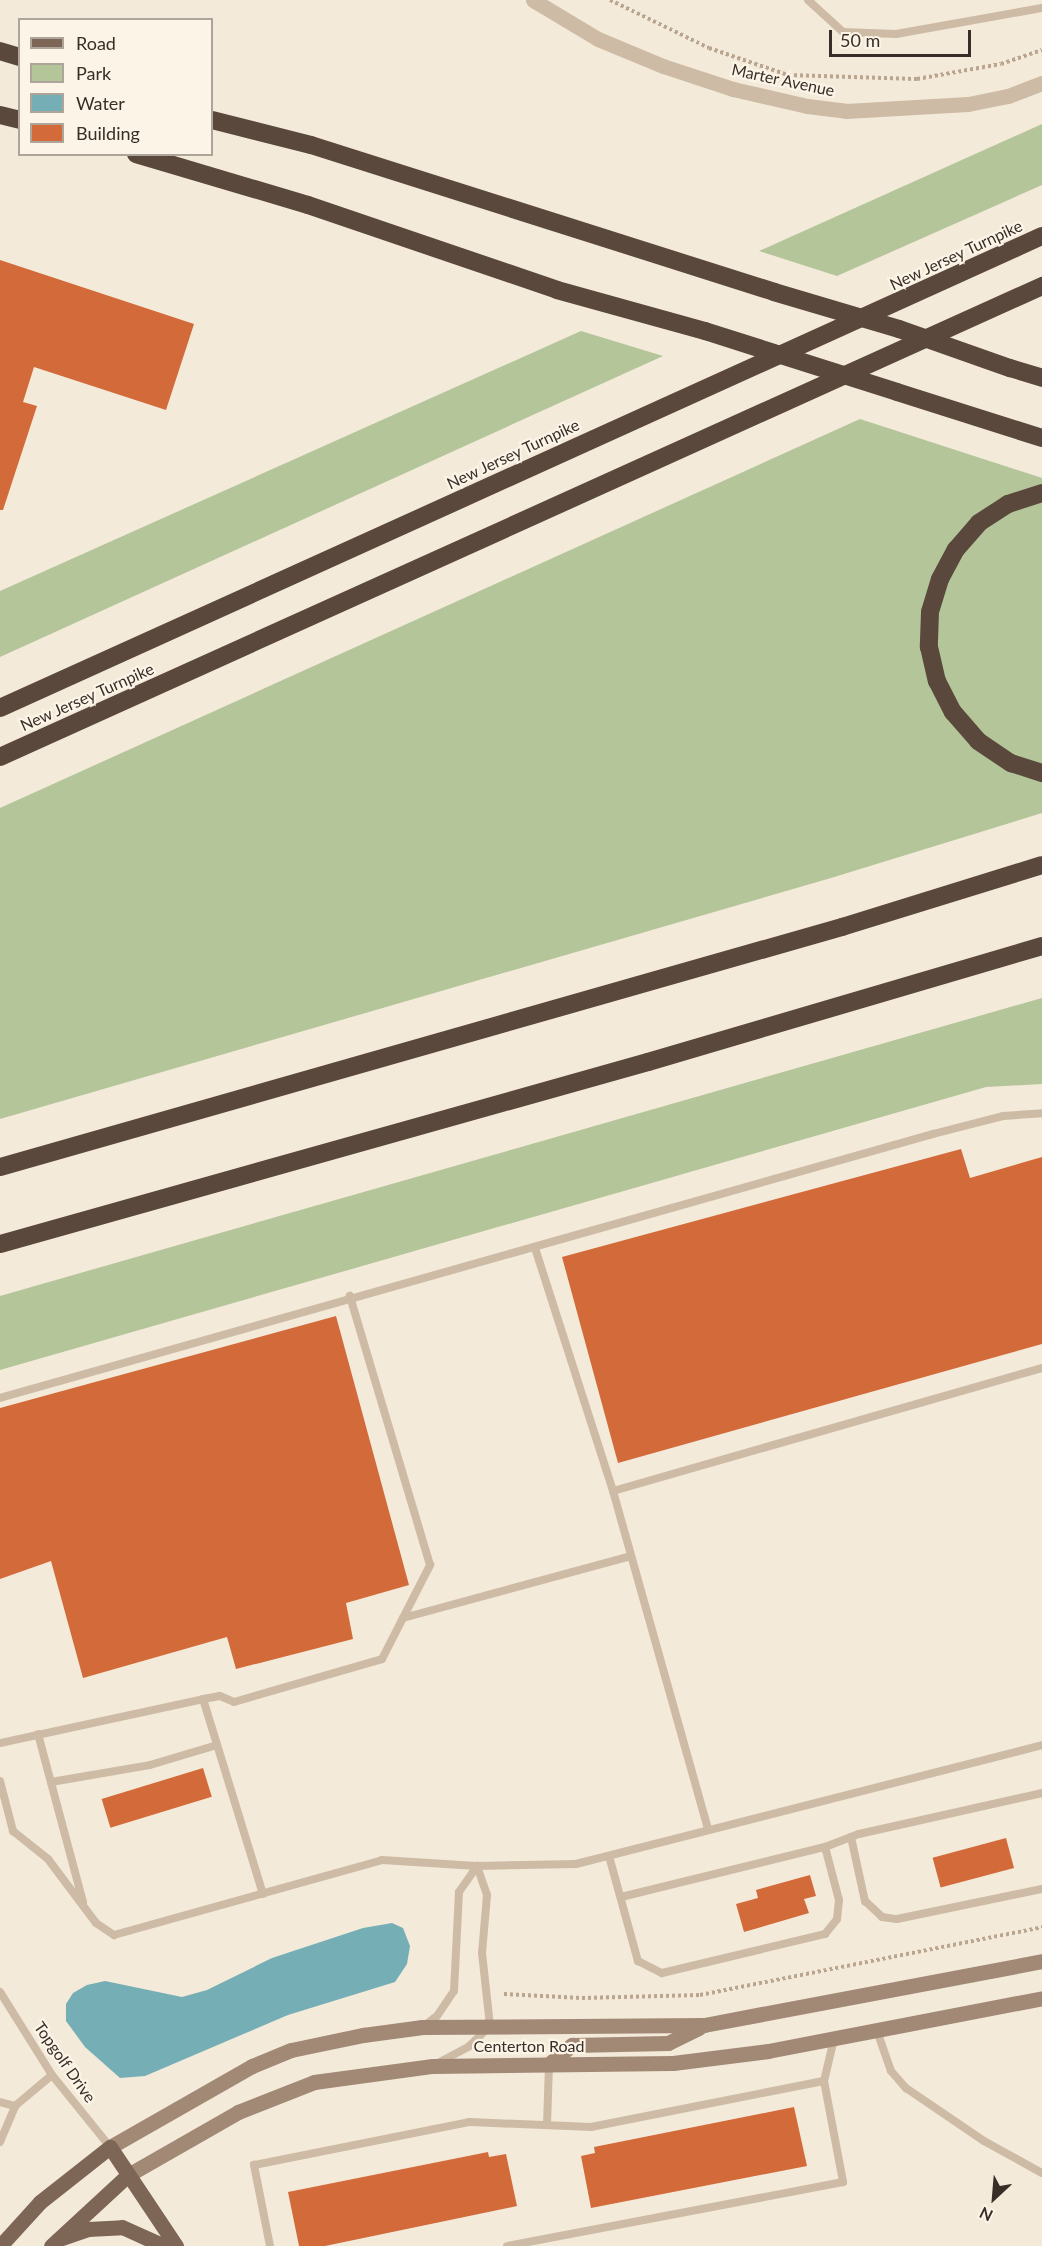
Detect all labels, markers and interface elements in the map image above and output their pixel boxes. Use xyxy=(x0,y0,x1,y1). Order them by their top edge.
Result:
legend xyxy=(18,18,213,156)
scale bar xyxy=(832,18,974,56)
text: 50 m xyxy=(840,29,880,51)
text: Road xyxy=(76,32,116,54)
street label: Marter Avenue xyxy=(729,60,837,100)
text: Park xyxy=(76,62,111,84)
text: Water xyxy=(76,92,125,114)
text: Building xyxy=(76,122,140,144)
street label: New Jersey Turnpike xyxy=(886,216,1026,294)
street label: New Jersey Turnpike xyxy=(443,415,583,493)
street label: New Jersey Turnpike xyxy=(17,659,157,735)
street label: Topgolf Drive xyxy=(30,2018,100,2106)
street label: Centerton Road xyxy=(473,2036,585,2056)
north arrow xyxy=(964,2168,1024,2228)
text: N xyxy=(976,2203,996,2226)

